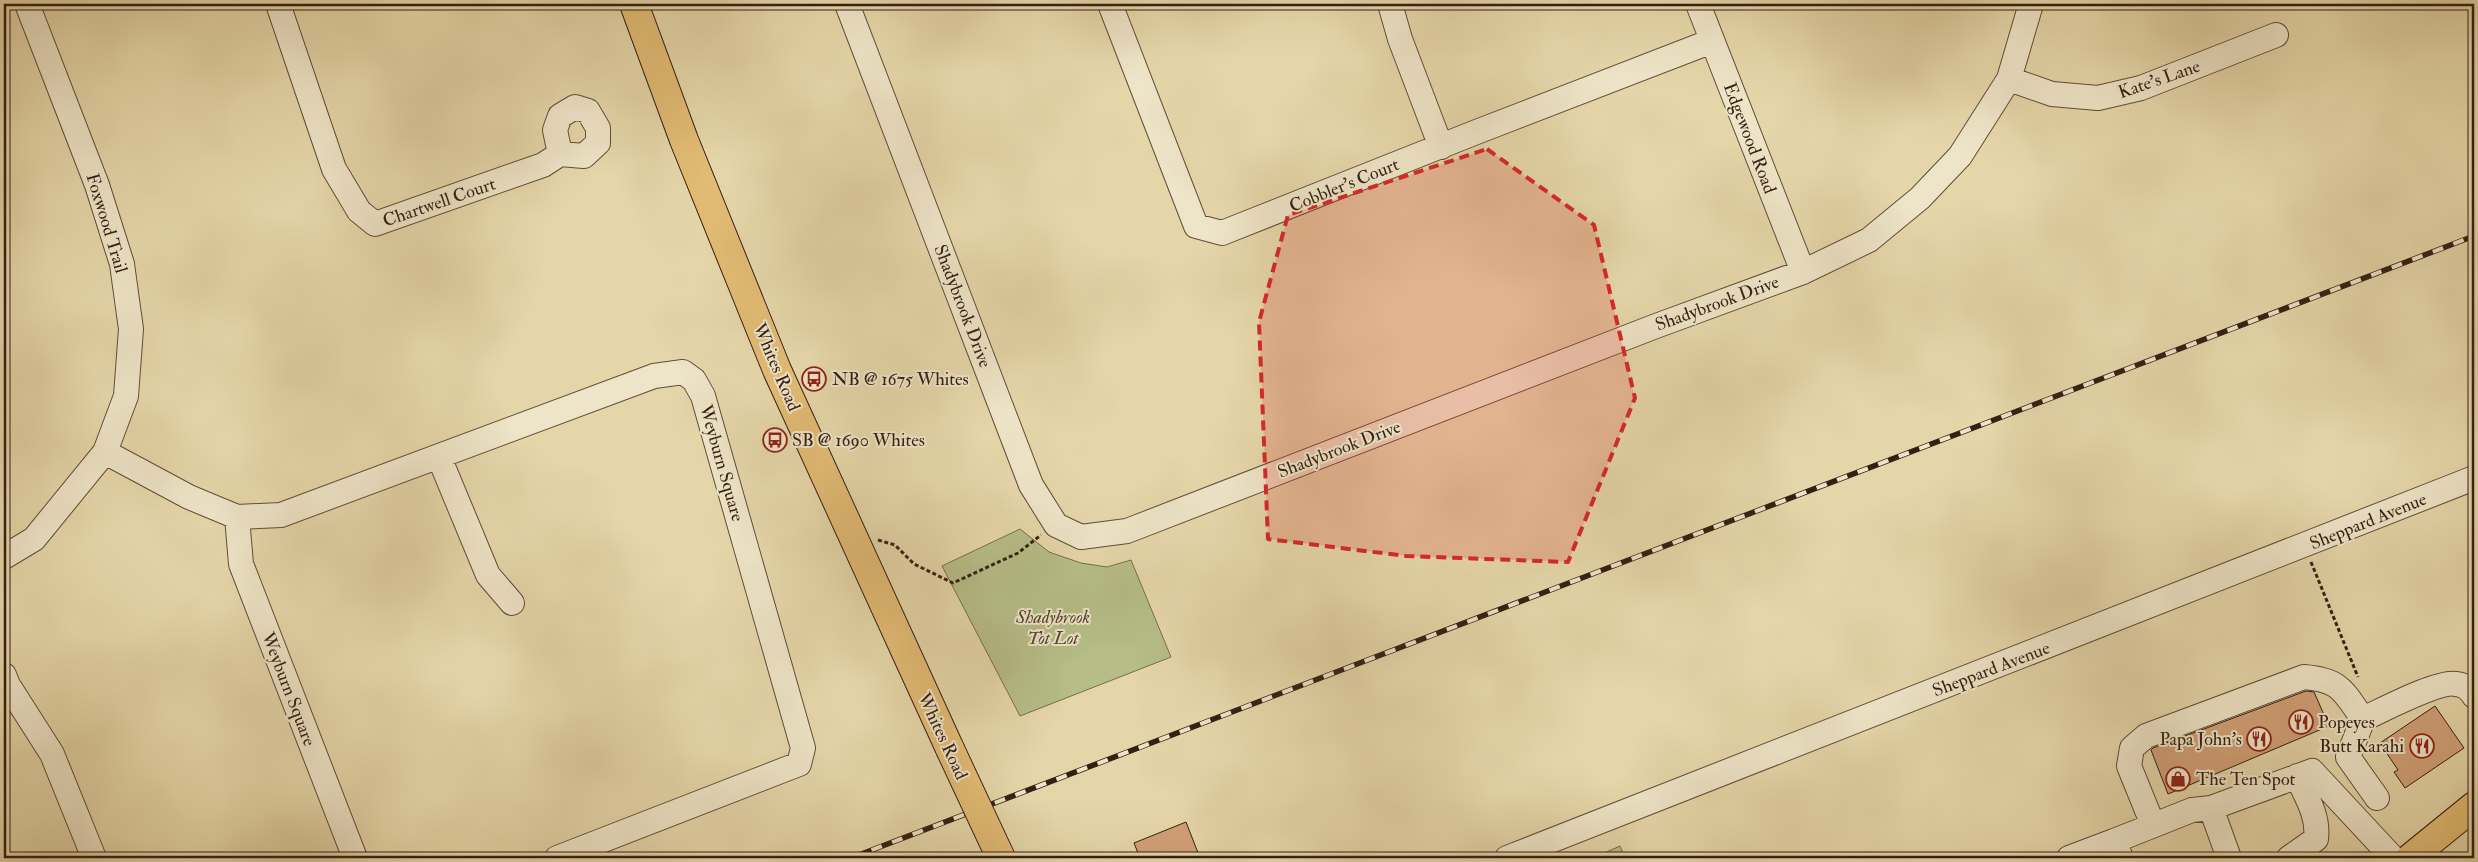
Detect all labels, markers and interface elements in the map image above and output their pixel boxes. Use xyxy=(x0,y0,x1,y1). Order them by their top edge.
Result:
street label: Kate's Lane xyxy=(2115,55,2203,104)
street label: Edgewood Road xyxy=(1718,80,1781,197)
street label: Cobbler's Court xyxy=(1286,153,1403,218)
street label: Foxwood Trail xyxy=(80,170,133,276)
street label: Chartwell Court xyxy=(380,172,499,233)
street label: Shadybrook Drive xyxy=(929,241,997,371)
street label: Shadybrook Drive xyxy=(1652,270,1783,336)
street label: Whites Road xyxy=(747,319,805,415)
bus stop icon: NB @ 1675 Whites xyxy=(801,366,827,392)
place label: NB @ 1675 Whites xyxy=(832,368,969,391)
street label: Weyburn Square xyxy=(694,401,749,525)
street label: Shadybrook Drive xyxy=(1274,415,1404,483)
bus stop icon: SB @ 1690 Whites xyxy=(762,427,788,453)
place label: SB @ 1690 Whites xyxy=(792,429,925,452)
street label: Sheppard Avenue xyxy=(2306,487,2430,555)
park label: Shadybrook Tot Lot xyxy=(1015,606,1090,650)
street label: Weyburn Square xyxy=(256,628,321,750)
street label: Sheppard Avenue xyxy=(1929,636,2054,702)
street label: Whites Road xyxy=(912,688,973,784)
restaurant icon: Popeyes xyxy=(2288,709,2314,735)
place label: Popeyes xyxy=(2318,711,2375,734)
restaurant icon: Papa John's xyxy=(2246,726,2272,752)
place label: Papa John's xyxy=(2160,728,2242,751)
restaurant icon: Butt Karahi xyxy=(2409,733,2435,759)
place label: Butt Karahi xyxy=(2319,735,2404,758)
shop icon: The Ten Spot xyxy=(2165,766,2191,792)
place label: The Ten Spot xyxy=(2196,768,2296,791)

